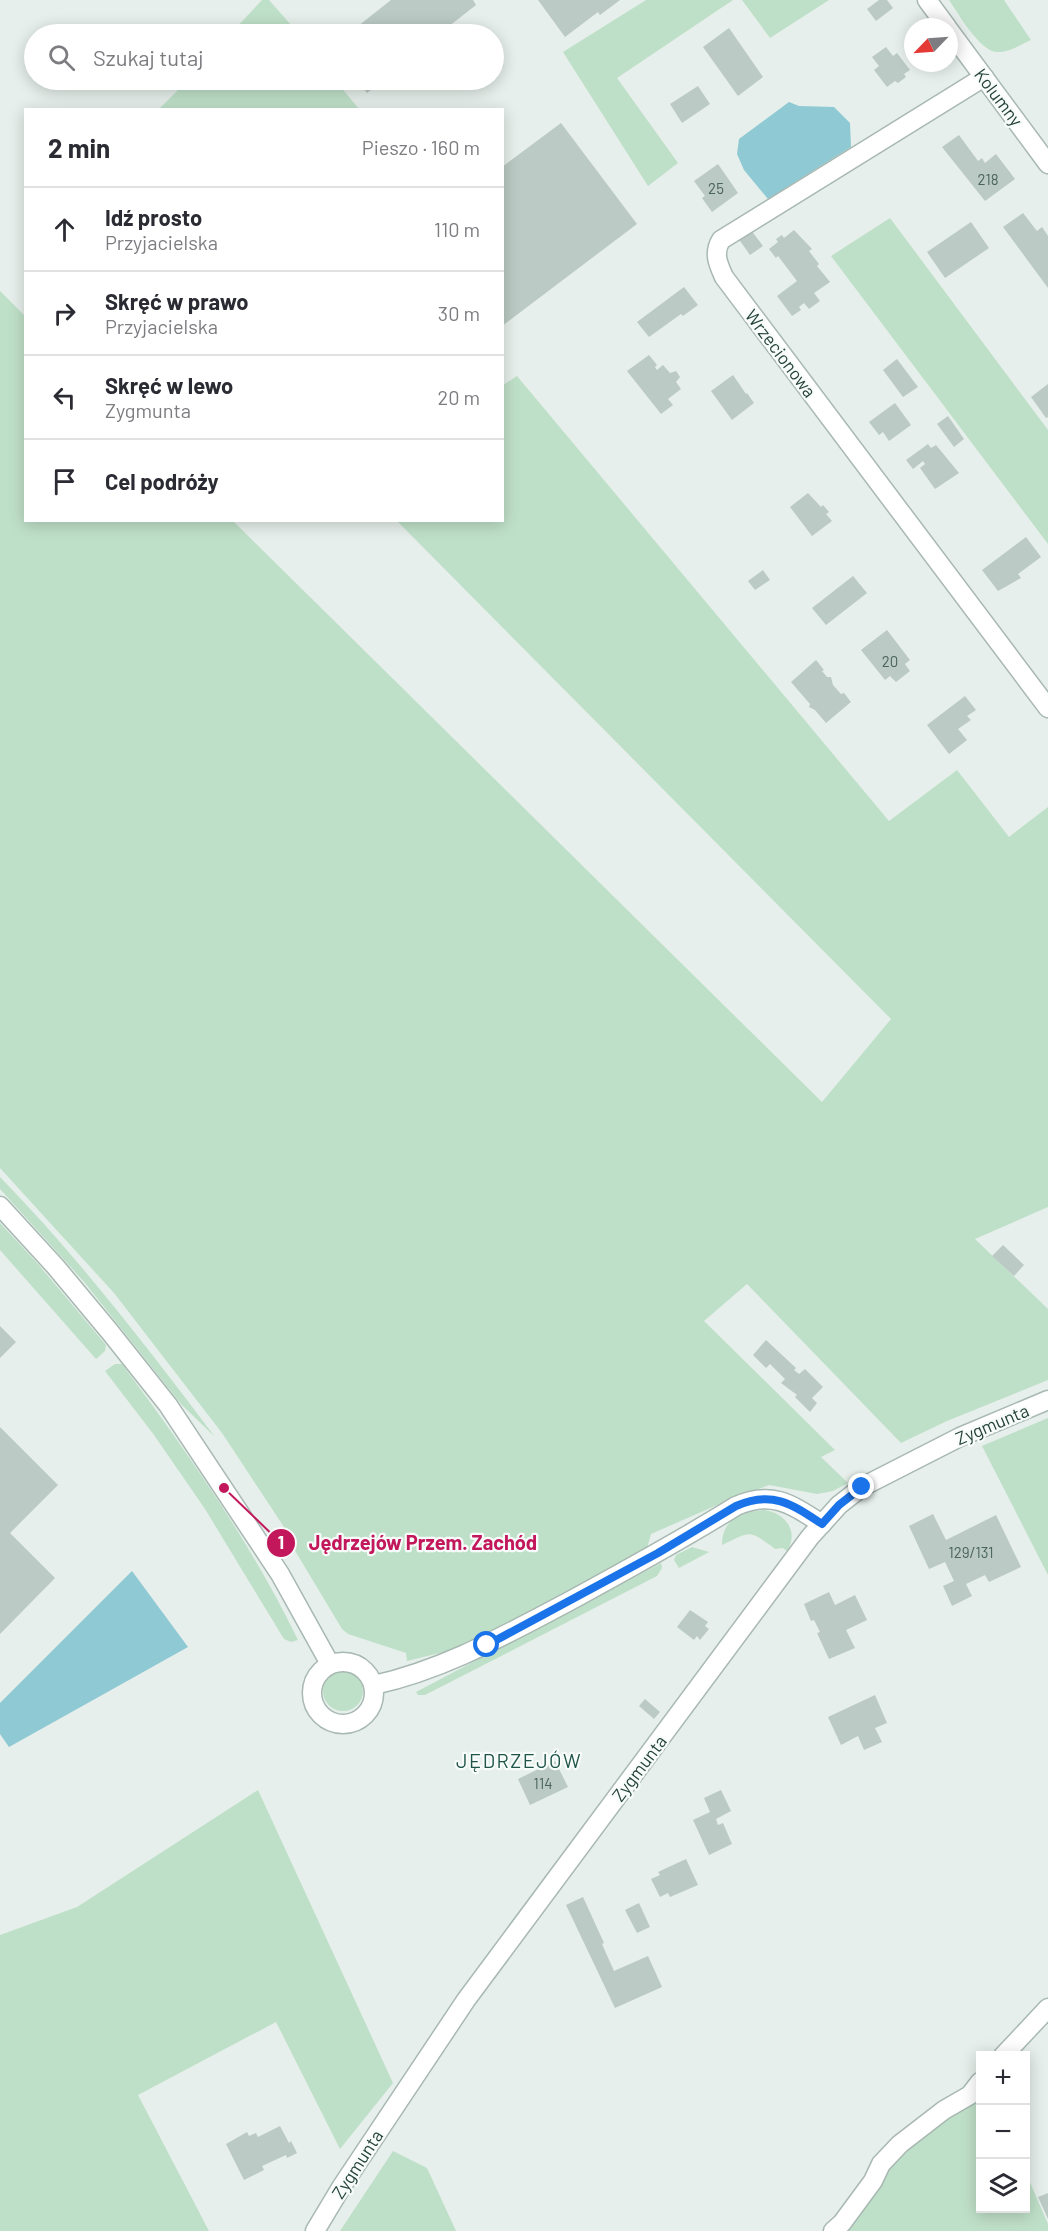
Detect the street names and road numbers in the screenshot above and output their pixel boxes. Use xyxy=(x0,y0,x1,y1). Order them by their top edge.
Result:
street label: Kolumny xyxy=(970,64,1028,130)
street label: Wrzecionowa xyxy=(741,305,821,401)
street label: Zygmunta xyxy=(952,1399,1032,1449)
street label: Zygmunta xyxy=(607,1730,671,1806)
street label: Zygmunta xyxy=(327,2126,387,2202)

